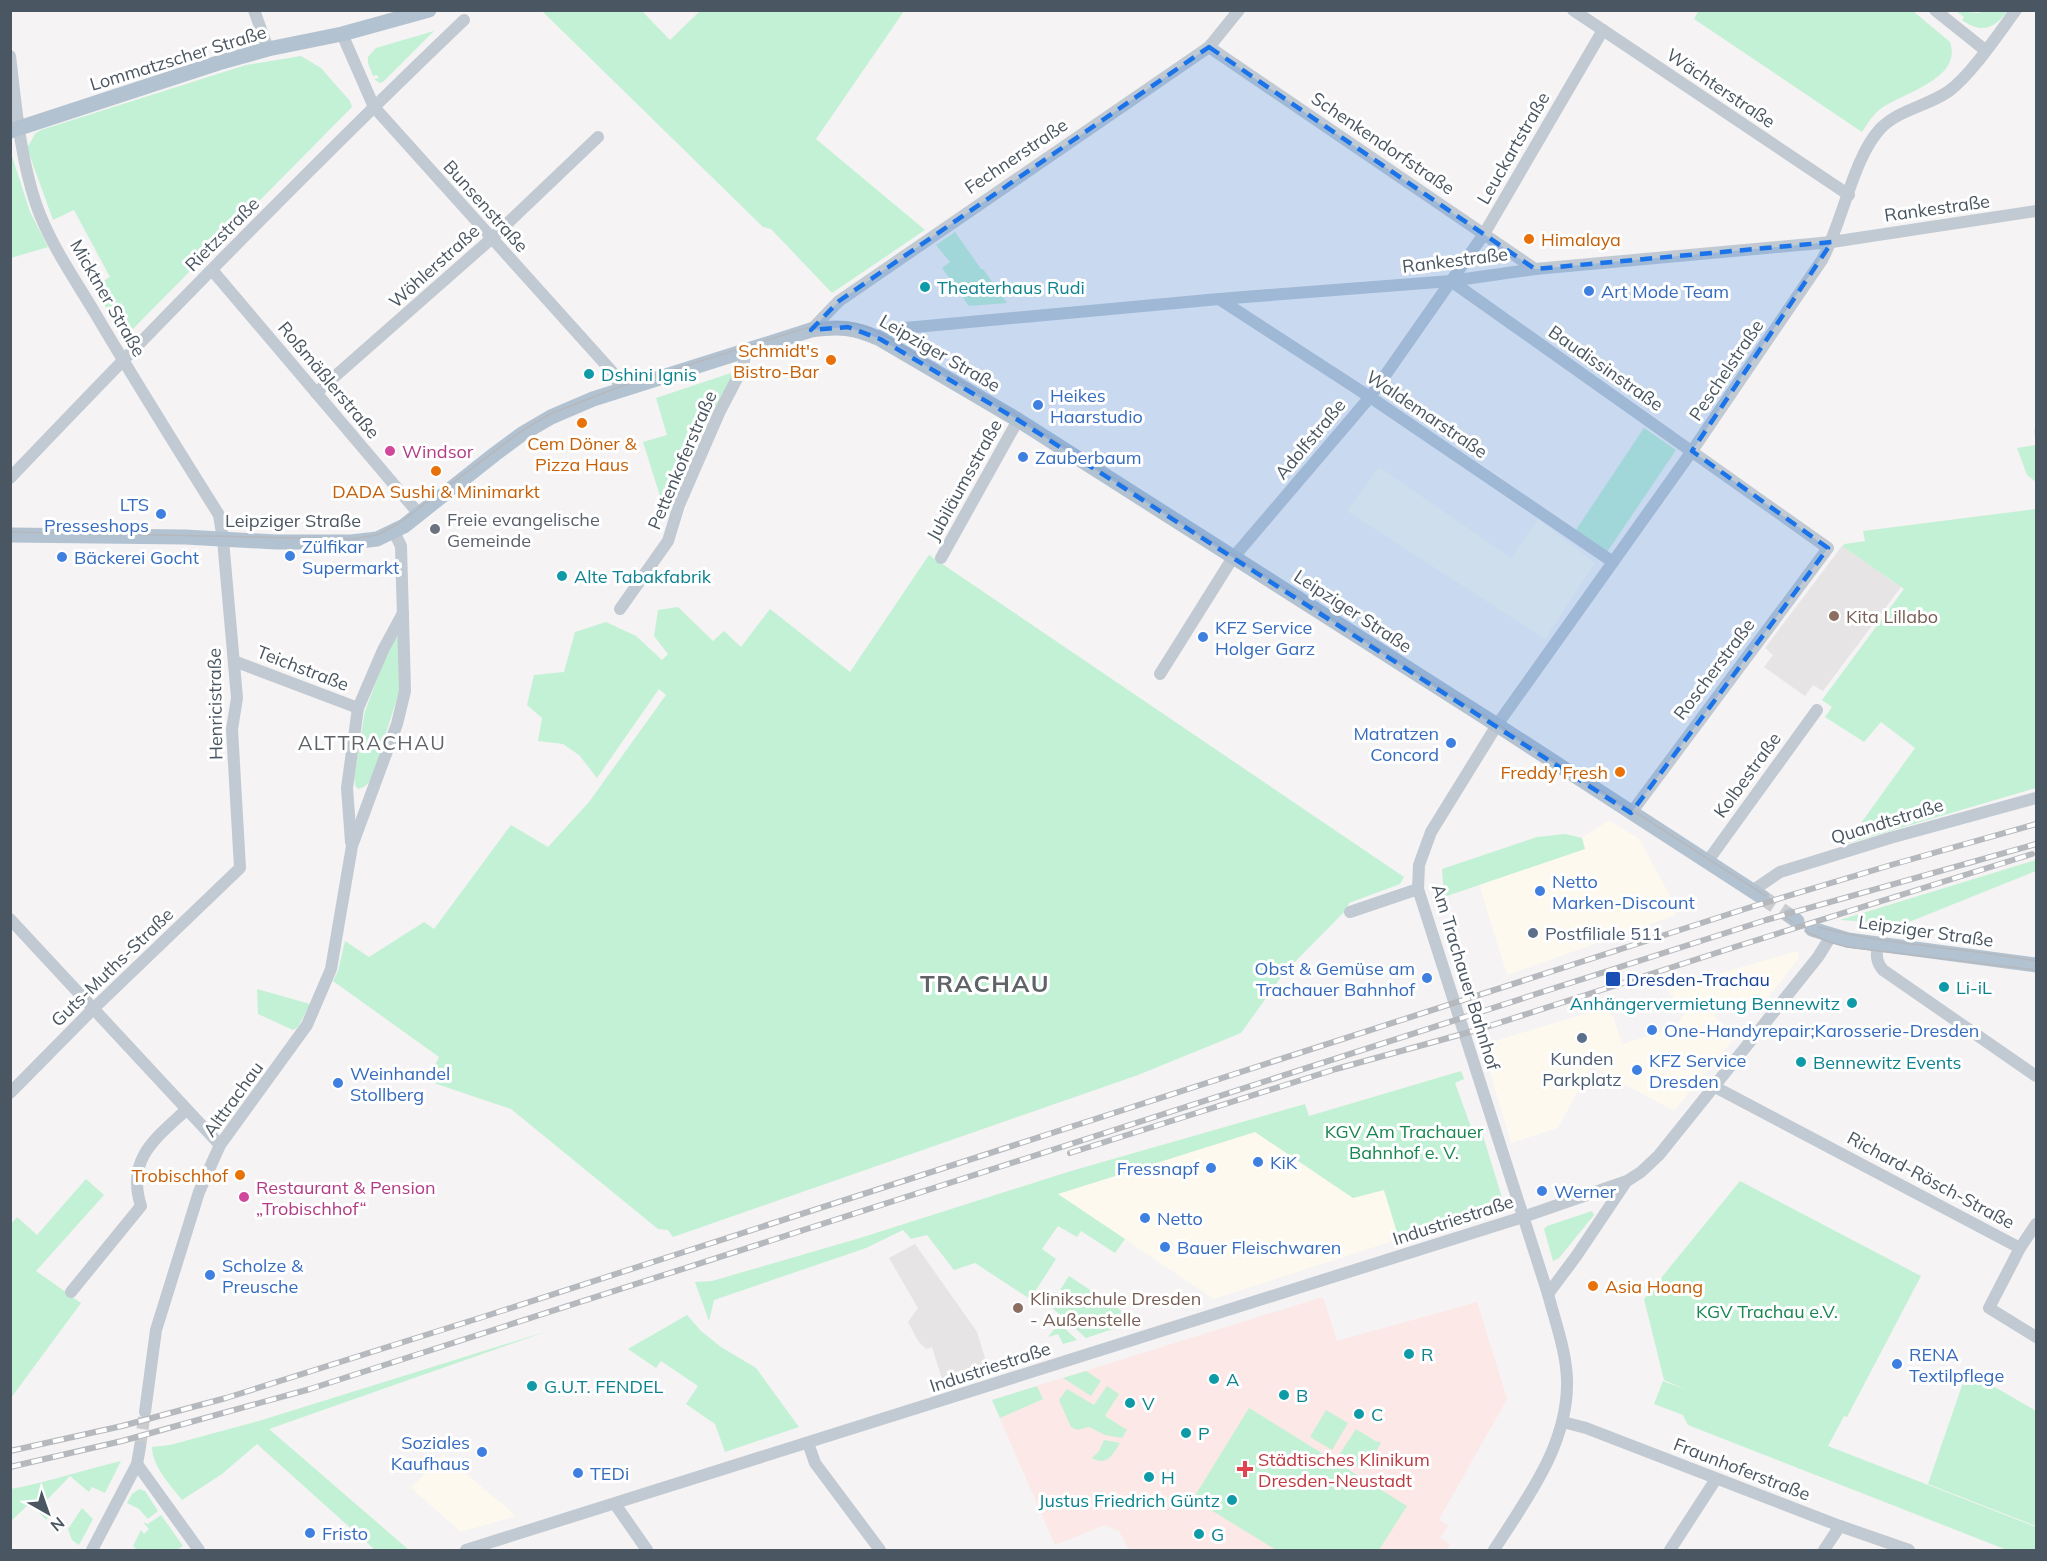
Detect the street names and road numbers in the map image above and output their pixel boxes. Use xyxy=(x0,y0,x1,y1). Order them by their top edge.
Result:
street label: Lommatzscher Straße xyxy=(87,20,269,96)
street label: Wächterstraße xyxy=(1662,43,1780,133)
street label: Schenkendorfstraße xyxy=(1307,86,1459,200)
street label: Leuckartstraße xyxy=(1472,88,1554,208)
street label: Fechnerstraße xyxy=(960,113,1072,199)
street label: Bunsenstraße xyxy=(439,155,533,257)
street label: Rankestraße xyxy=(1883,189,1991,227)
street label: Rietzstraße xyxy=(180,192,264,276)
street label: Wöhlerstraße xyxy=(384,219,484,313)
street label: Micktner Straße xyxy=(65,235,151,361)
street label: Rankestraße xyxy=(1401,242,1509,278)
street label: Leipziger Straße xyxy=(875,309,1005,397)
street label: Peschelstraße xyxy=(1684,315,1768,425)
street label: Roßmäßlerstraße xyxy=(273,317,385,443)
street label: Baudissinstraße xyxy=(1544,320,1668,416)
street label: Waldemarstraße xyxy=(1362,365,1492,463)
street label: Pettenkoferstraße xyxy=(642,387,722,533)
street label: Adolfstraße xyxy=(1270,394,1350,484)
street label: Jubiläumsstraße xyxy=(921,415,1007,545)
street label: Leipziger Straße xyxy=(225,509,361,532)
street label: Leipziger Straße xyxy=(1290,564,1416,658)
street label: Roscherstraße xyxy=(1668,614,1760,724)
street label: Teichstraße xyxy=(254,640,352,696)
street label: Henricistraße xyxy=(203,648,227,760)
street label: Kolbestraße xyxy=(1708,728,1786,822)
street label: Quandtstraße xyxy=(1828,793,1946,849)
street label: Am Trachauer Bahnhof xyxy=(1427,881,1505,1074)
street label: Guts-Muths-Straße xyxy=(46,903,178,1031)
street label: Leipziger Straße xyxy=(1857,910,1995,952)
street label: Alttrachau xyxy=(198,1057,268,1141)
street label: Richard-Rösch-Straße xyxy=(1843,1126,2019,1234)
street label: Industriestraße xyxy=(1390,1190,1516,1250)
street label: Industriestraße xyxy=(927,1337,1053,1397)
street label: Fraunhoferstraße xyxy=(1670,1432,1814,1506)

